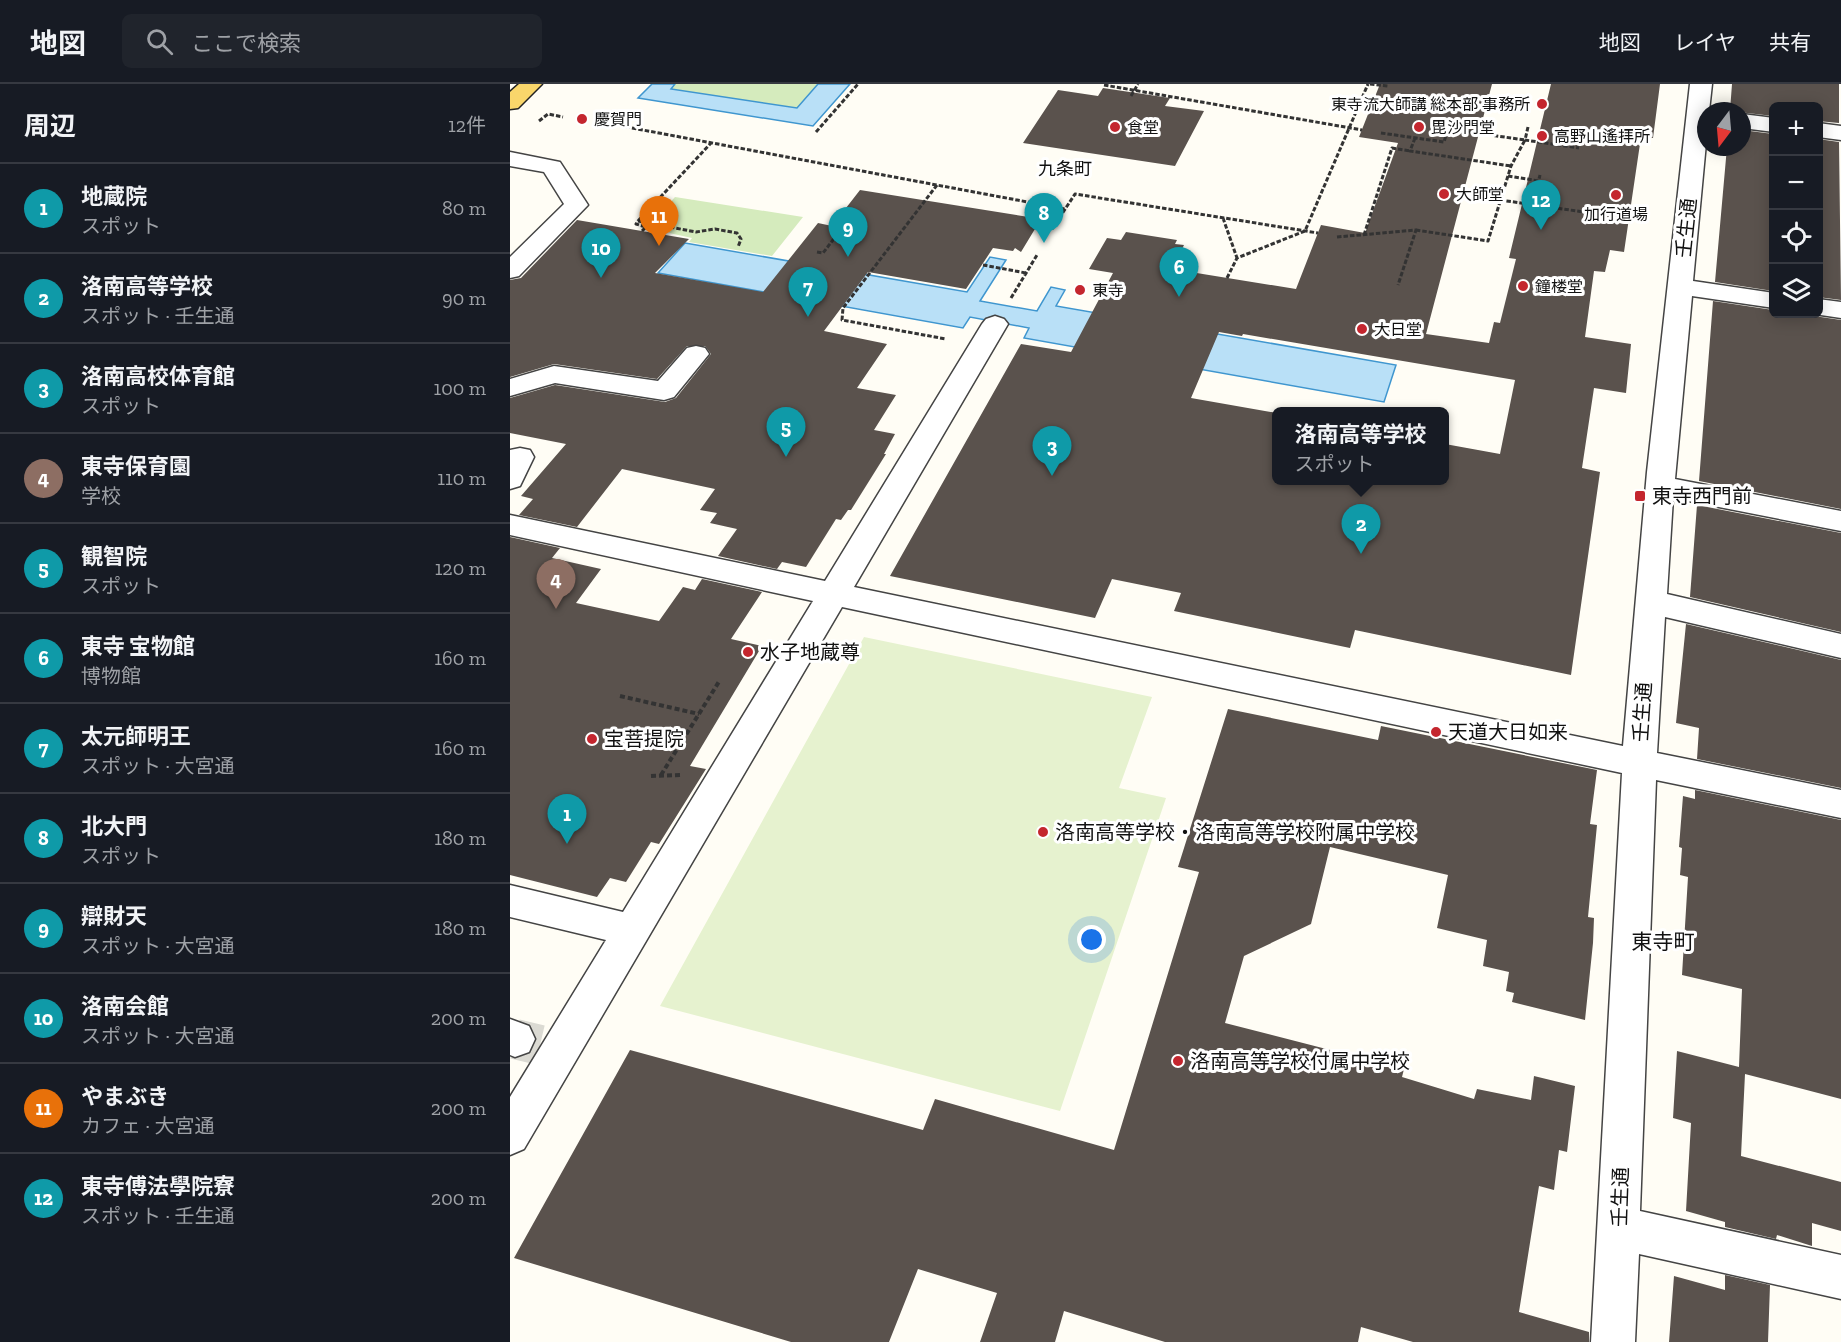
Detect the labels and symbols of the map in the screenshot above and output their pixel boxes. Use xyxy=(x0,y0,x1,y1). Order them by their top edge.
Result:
place label: 東寺流大師講 総本部 事務所 xyxy=(1331,95,1530,114)
marker: 東寺流大師講 総本部 事務所 xyxy=(1535,97,1549,111)
north arrow xyxy=(1697,102,1751,156)
place label: 慶賀門 xyxy=(594,110,642,129)
marker: 慶賀門 xyxy=(575,112,589,126)
place label: 食堂 xyxy=(1127,118,1159,137)
place label: 毘沙門堂 xyxy=(1431,118,1495,137)
marker: 食堂 xyxy=(1108,120,1122,134)
marker: 毘沙門堂 xyxy=(1412,120,1426,134)
place label: 高野山遙拝所 xyxy=(1554,127,1650,146)
marker: 高野山遙拝所 xyxy=(1535,129,1549,143)
district label: 九条町 xyxy=(1038,158,1092,180)
pin: 12 xyxy=(1522,180,1560,230)
place label: 大師堂 xyxy=(1456,185,1504,204)
marker: 大師堂 xyxy=(1437,187,1451,201)
marker: 加行道場 xyxy=(1609,188,1623,202)
pin: 8 xyxy=(1024,194,1064,243)
pin: 11 xyxy=(640,196,678,246)
street label: 壬生通 xyxy=(1671,197,1701,259)
place label: 加行道場 xyxy=(1584,205,1648,224)
pin: 9 xyxy=(828,208,868,257)
pin: 10 xyxy=(582,228,620,278)
pin: 6 xyxy=(1160,248,1198,297)
pin: 7 xyxy=(788,268,828,317)
place label: 鐘楼堂 xyxy=(1535,277,1583,296)
marker: 鐘楼堂 xyxy=(1516,279,1530,293)
place label: 東寺 xyxy=(1092,281,1124,300)
marker: 東寺 xyxy=(1073,283,1087,297)
place label: 大日堂 xyxy=(1374,320,1422,339)
marker: 大日堂 xyxy=(1355,322,1369,336)
pin: 5 xyxy=(766,408,806,457)
pin: 3 xyxy=(1032,426,1072,476)
place label: 東寺西門前 xyxy=(1652,484,1752,508)
marker: 東寺西門前 xyxy=(1633,489,1647,503)
pin: 2 xyxy=(1342,504,1380,554)
pin: 4 xyxy=(536,560,576,609)
place label: 水子地蔵尊 xyxy=(760,640,860,664)
marker: 水子地蔵尊 xyxy=(741,645,755,659)
street label: 壬生通 xyxy=(1628,681,1656,743)
place label: 天道大日如来 xyxy=(1448,720,1568,744)
marker: 天道大日如来 xyxy=(1429,725,1443,739)
place label: 宝菩提院 xyxy=(604,727,684,751)
marker: 宝菩提院 xyxy=(585,732,599,746)
pin: 1 xyxy=(548,794,586,844)
place label: 洛南高等学校・洛南高等学校附属中学校 xyxy=(1055,820,1415,844)
marker: 洛南高等学校・洛南高等学校附属中学校 xyxy=(1036,825,1050,839)
your location xyxy=(1077,925,1106,954)
district label: 東寺町 xyxy=(1632,929,1695,954)
place label: 洛南高等学校付属中学校 xyxy=(1190,1049,1410,1073)
marker: 洛南高等学校付属中学校 xyxy=(1171,1054,1185,1068)
street label: 壬生通 xyxy=(1607,1167,1633,1227)

